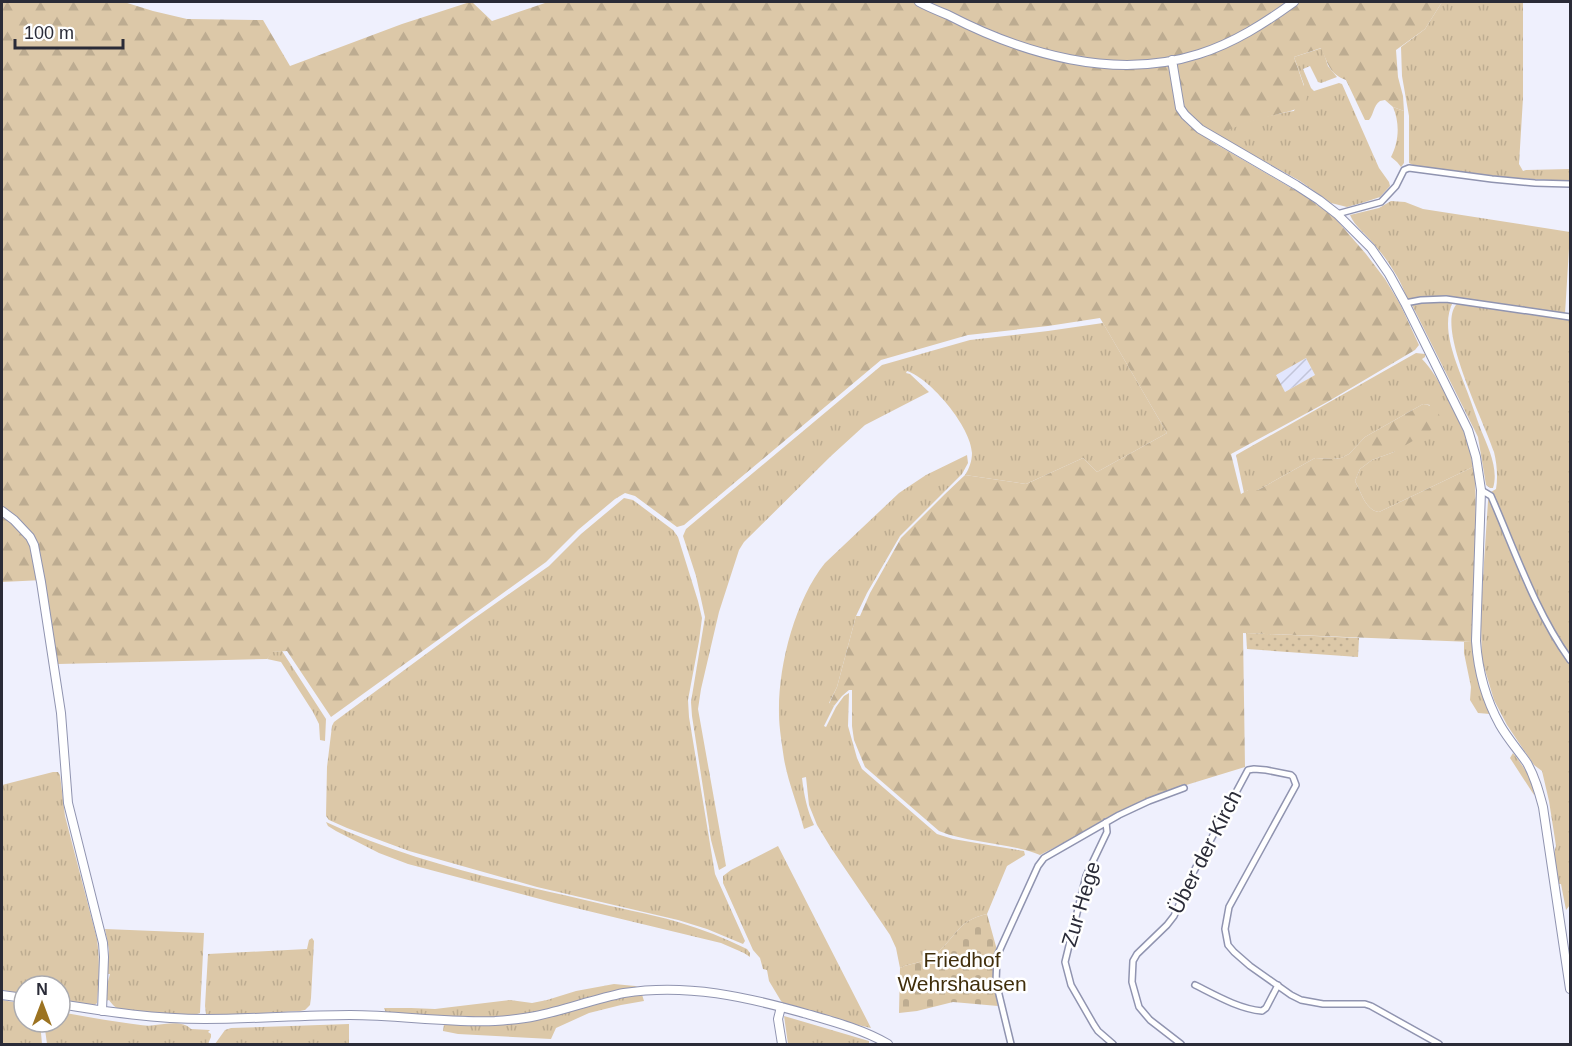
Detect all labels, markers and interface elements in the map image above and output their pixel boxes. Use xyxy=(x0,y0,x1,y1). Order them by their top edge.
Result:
scale bar xyxy=(15,12,123,50)
text: 100 m xyxy=(24,23,74,43)
street label: Über der Kirch xyxy=(1164,786,1246,917)
street label: Zur Hege xyxy=(1057,859,1104,949)
park label: Friedhof Wehrshausen xyxy=(897,948,1027,995)
north arrow xyxy=(12,974,72,1034)
text: N xyxy=(36,981,48,998)

